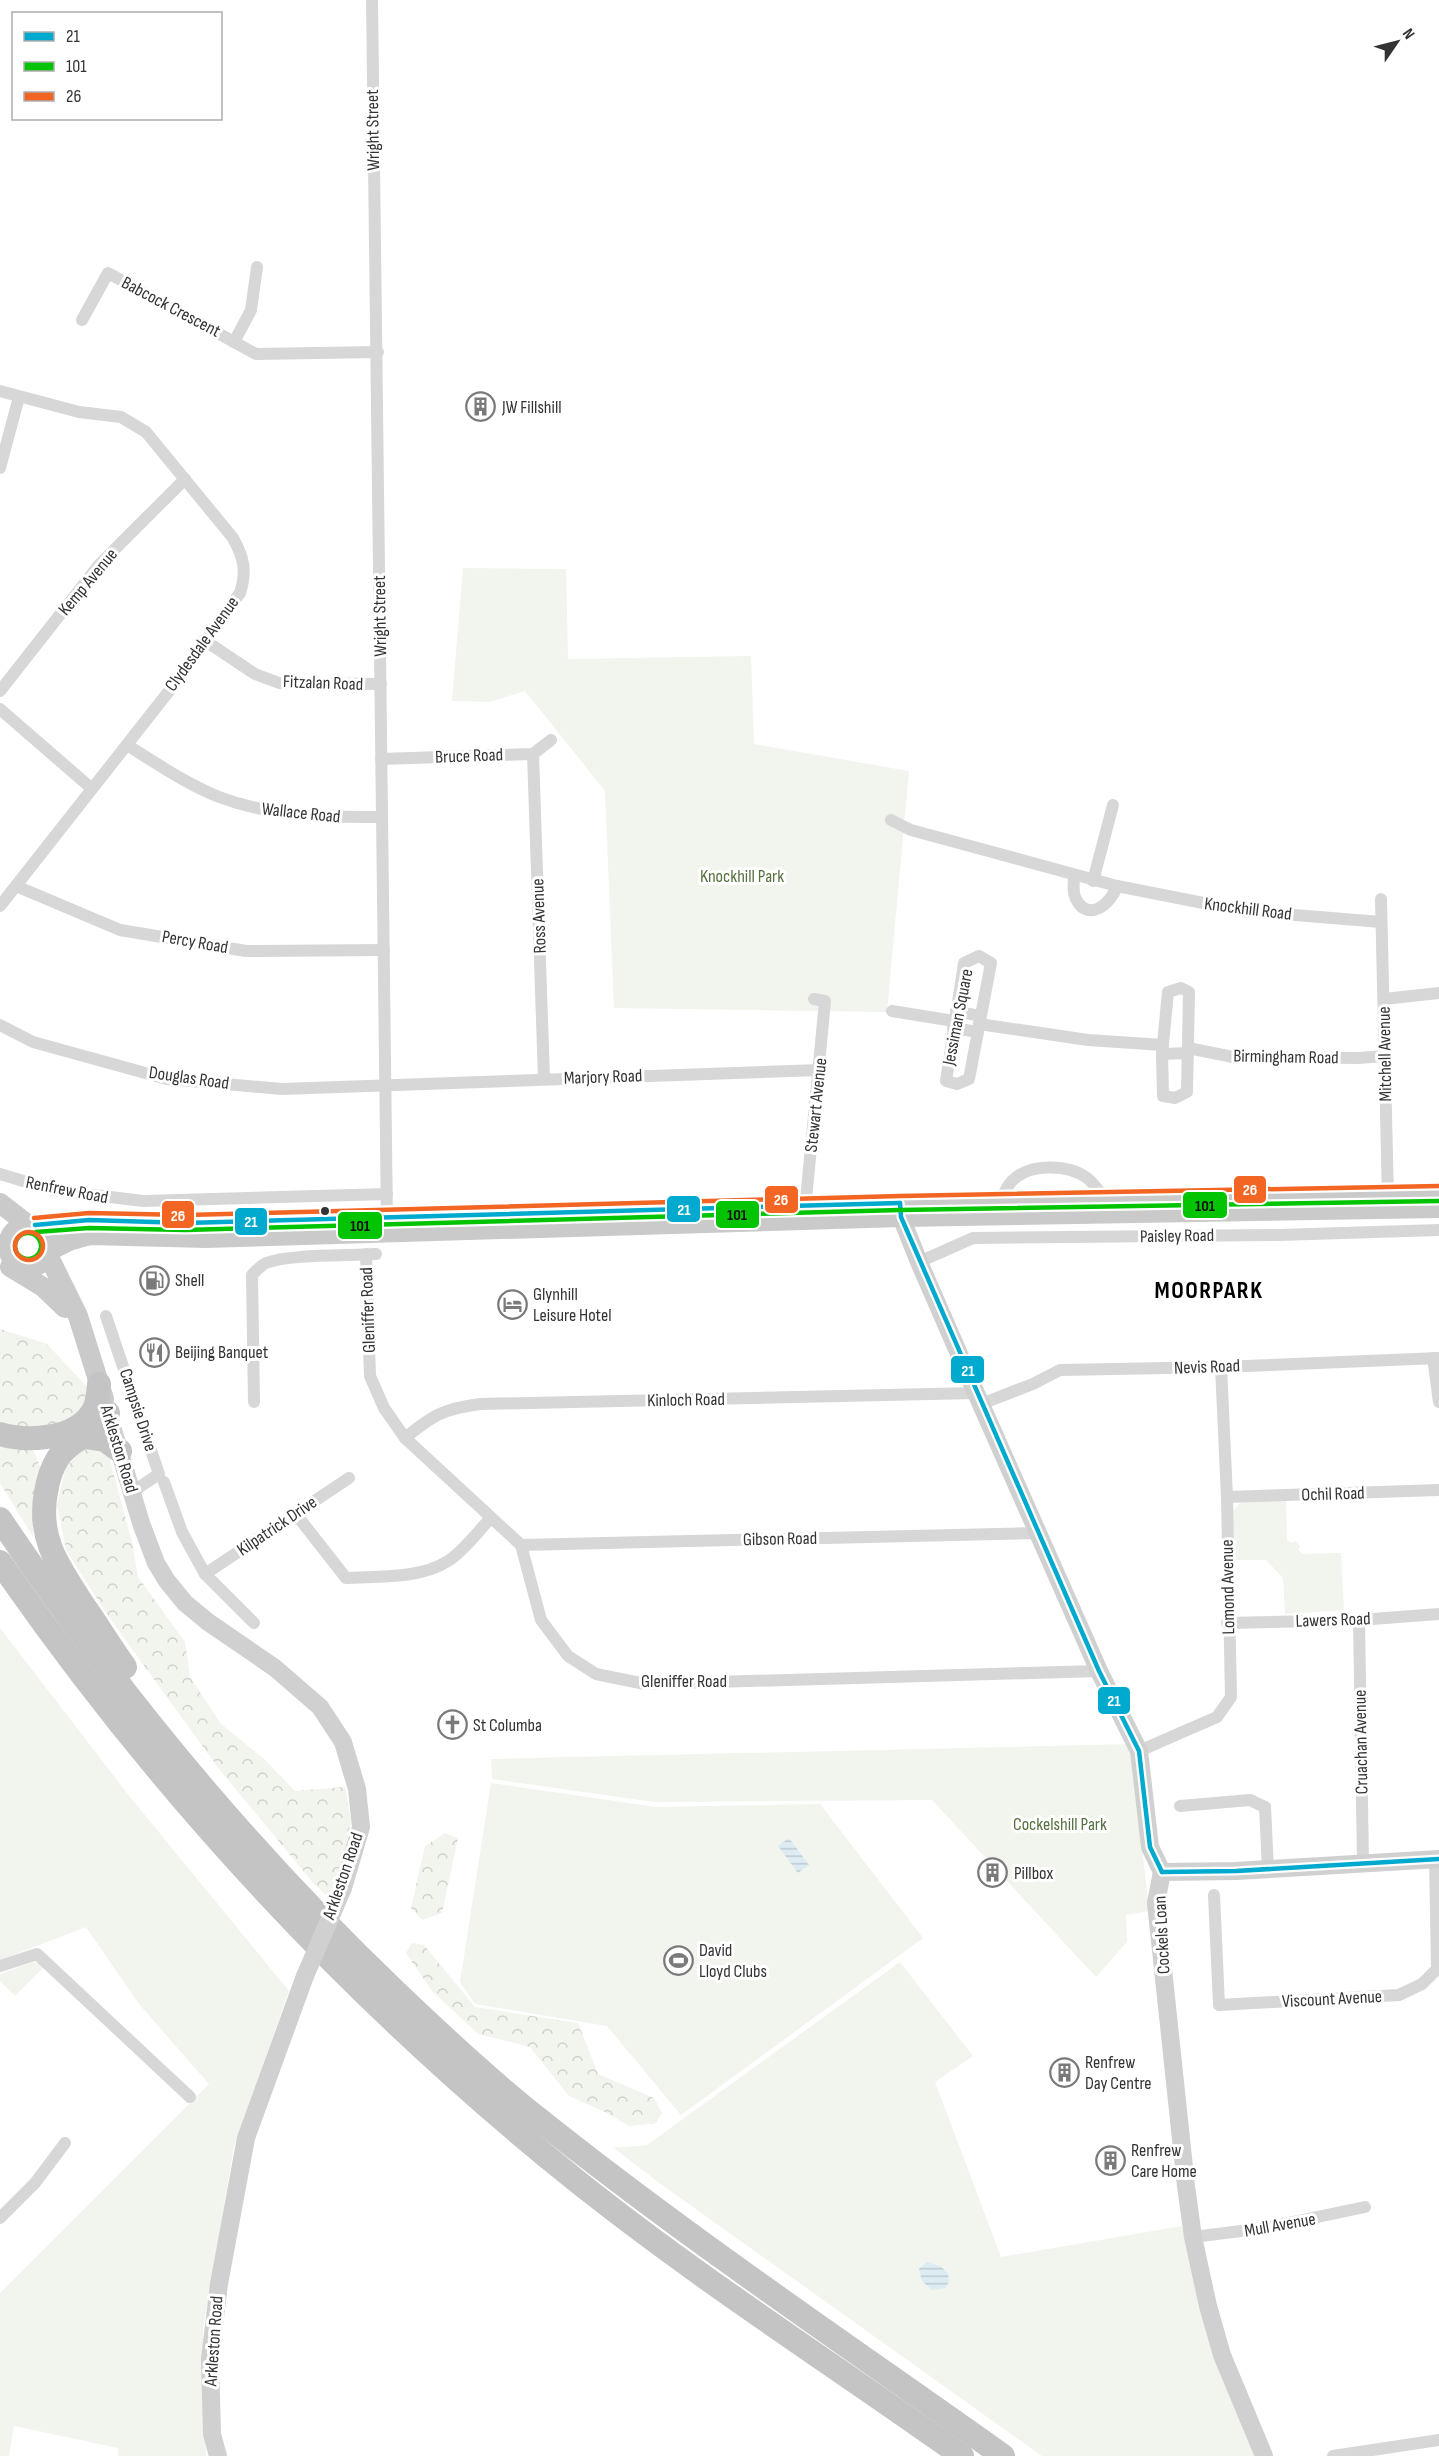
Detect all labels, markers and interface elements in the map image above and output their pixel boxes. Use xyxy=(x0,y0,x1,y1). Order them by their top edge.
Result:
legend xyxy=(12,12,222,120)
north arrow xyxy=(1367,12,1427,72)
text: N xyxy=(1398,25,1418,43)
text: 21 xyxy=(66,26,80,47)
text: 101 xyxy=(66,56,87,77)
text: 26 xyxy=(66,86,81,107)
street label: Wright Street xyxy=(362,89,384,171)
street label: Babcock Crescent xyxy=(118,272,224,342)
building icon: JW Fillshill xyxy=(465,391,497,423)
place label: JW Fillshill xyxy=(501,397,562,418)
street label: Kemp Avenue xyxy=(54,544,122,620)
street label: Wright Street xyxy=(369,575,391,657)
street label: Clydesdale Avenue xyxy=(161,593,243,695)
street label: Fitzalan Road xyxy=(283,671,363,695)
street label: Bruce Road xyxy=(435,744,503,768)
street label: Wallace Road xyxy=(261,798,341,828)
park label: Knockhill Park xyxy=(700,866,784,887)
street label: Ross Avenue xyxy=(527,878,551,954)
street label: Knockhill Road xyxy=(1203,893,1293,925)
street label: Percy Road xyxy=(160,926,230,958)
street label: Jessiman Square xyxy=(938,967,978,1068)
street label: Mitchell Avenue xyxy=(1374,1006,1396,1102)
street label: Birmingham Road xyxy=(1233,1046,1339,1068)
street label: Stewart Avenue xyxy=(801,1057,831,1153)
street label: Douglas Road xyxy=(148,1062,230,1094)
street label: Marjory Road xyxy=(563,1065,643,1089)
street label: Renfrew Road xyxy=(24,1172,110,1208)
line badge: 26 xyxy=(1233,1175,1267,1204)
text: 26 xyxy=(1243,1181,1257,1200)
line badge: 26 xyxy=(764,1185,799,1214)
text: 26 xyxy=(774,1191,788,1210)
line badge: 101 xyxy=(1182,1191,1228,1219)
line badge: 21 xyxy=(666,1195,701,1223)
text: 101 xyxy=(1195,1197,1216,1216)
line badge: 26 xyxy=(161,1200,195,1229)
line badge: 101 xyxy=(715,1200,760,1229)
text: 21 xyxy=(677,1201,691,1220)
unlabelled marker xyxy=(319,1205,331,1217)
text: 101 xyxy=(727,1206,748,1225)
text: 26 xyxy=(171,1207,185,1226)
line badge: 21 xyxy=(234,1207,268,1236)
line badge: 101 xyxy=(337,1211,383,1240)
text: 21 xyxy=(244,1213,258,1232)
text: 101 xyxy=(350,1217,371,1236)
street label: Paisley Road xyxy=(1140,1225,1214,1247)
fuel station icon: Shell xyxy=(138,1264,170,1296)
street label: Gleniffer Road xyxy=(356,1267,380,1353)
place label: Shell xyxy=(175,1270,204,1291)
district label: MOORPARK xyxy=(1155,1276,1263,1305)
place label: Glynhill Leisure Hotel xyxy=(533,1284,612,1326)
hotel icon: Glynhill Leisure Hotel xyxy=(496,1288,528,1320)
restaurant icon: Beijing Banquet xyxy=(138,1336,170,1368)
place label: Beijing Banquet xyxy=(175,1342,269,1363)
line badge: 21 xyxy=(950,1355,985,1384)
street label: Nevis Road xyxy=(1174,1355,1240,1379)
text: 21 xyxy=(961,1362,975,1381)
street label: Campsie Drive xyxy=(115,1366,161,1454)
street label: Kinloch Road xyxy=(647,1389,725,1411)
street label: Arkleston Road xyxy=(95,1402,142,1495)
street label: Ochil Road xyxy=(1301,1482,1365,1506)
street label: Kilpatrick Drive xyxy=(233,1492,321,1560)
street label: Gibson Road xyxy=(743,1528,817,1550)
street label: Lomond Avenue xyxy=(1217,1539,1239,1635)
street label: Lawers Road xyxy=(1295,1608,1371,1632)
street label: Gleniffer Road xyxy=(641,1671,727,1692)
line badge: 21 xyxy=(1097,1686,1131,1715)
street label: Cruachan Avenue xyxy=(1350,1689,1372,1795)
text: 21 xyxy=(1107,1692,1121,1711)
church icon: St Columba xyxy=(436,1709,468,1741)
place label: St Columba xyxy=(473,1715,542,1736)
park label: Cockelshill Park xyxy=(1013,1814,1107,1835)
street label: Arkleston Road xyxy=(318,1830,368,1923)
building icon: Pillbox xyxy=(977,1857,1009,1889)
place label: Pillbox xyxy=(1014,1863,1053,1884)
street label: Cockels Loan xyxy=(1149,1895,1175,1975)
place label: David Lloyd Clubs xyxy=(699,1940,767,1982)
sports icon: David Lloyd Clubs xyxy=(662,1944,694,1976)
street label: Viscount Avenue xyxy=(1281,1986,1383,2012)
place label: Renfrew Day Centre xyxy=(1085,2052,1152,2094)
building icon: Renfrew Day Centre xyxy=(1048,2056,1080,2088)
place label: Renfrew Care Home xyxy=(1131,2140,1197,2182)
building icon: Renfrew Care Home xyxy=(1094,2144,1126,2176)
street label: Mull Avenue xyxy=(1243,2208,1317,2242)
street label: Arkleston Road xyxy=(200,2295,228,2388)

